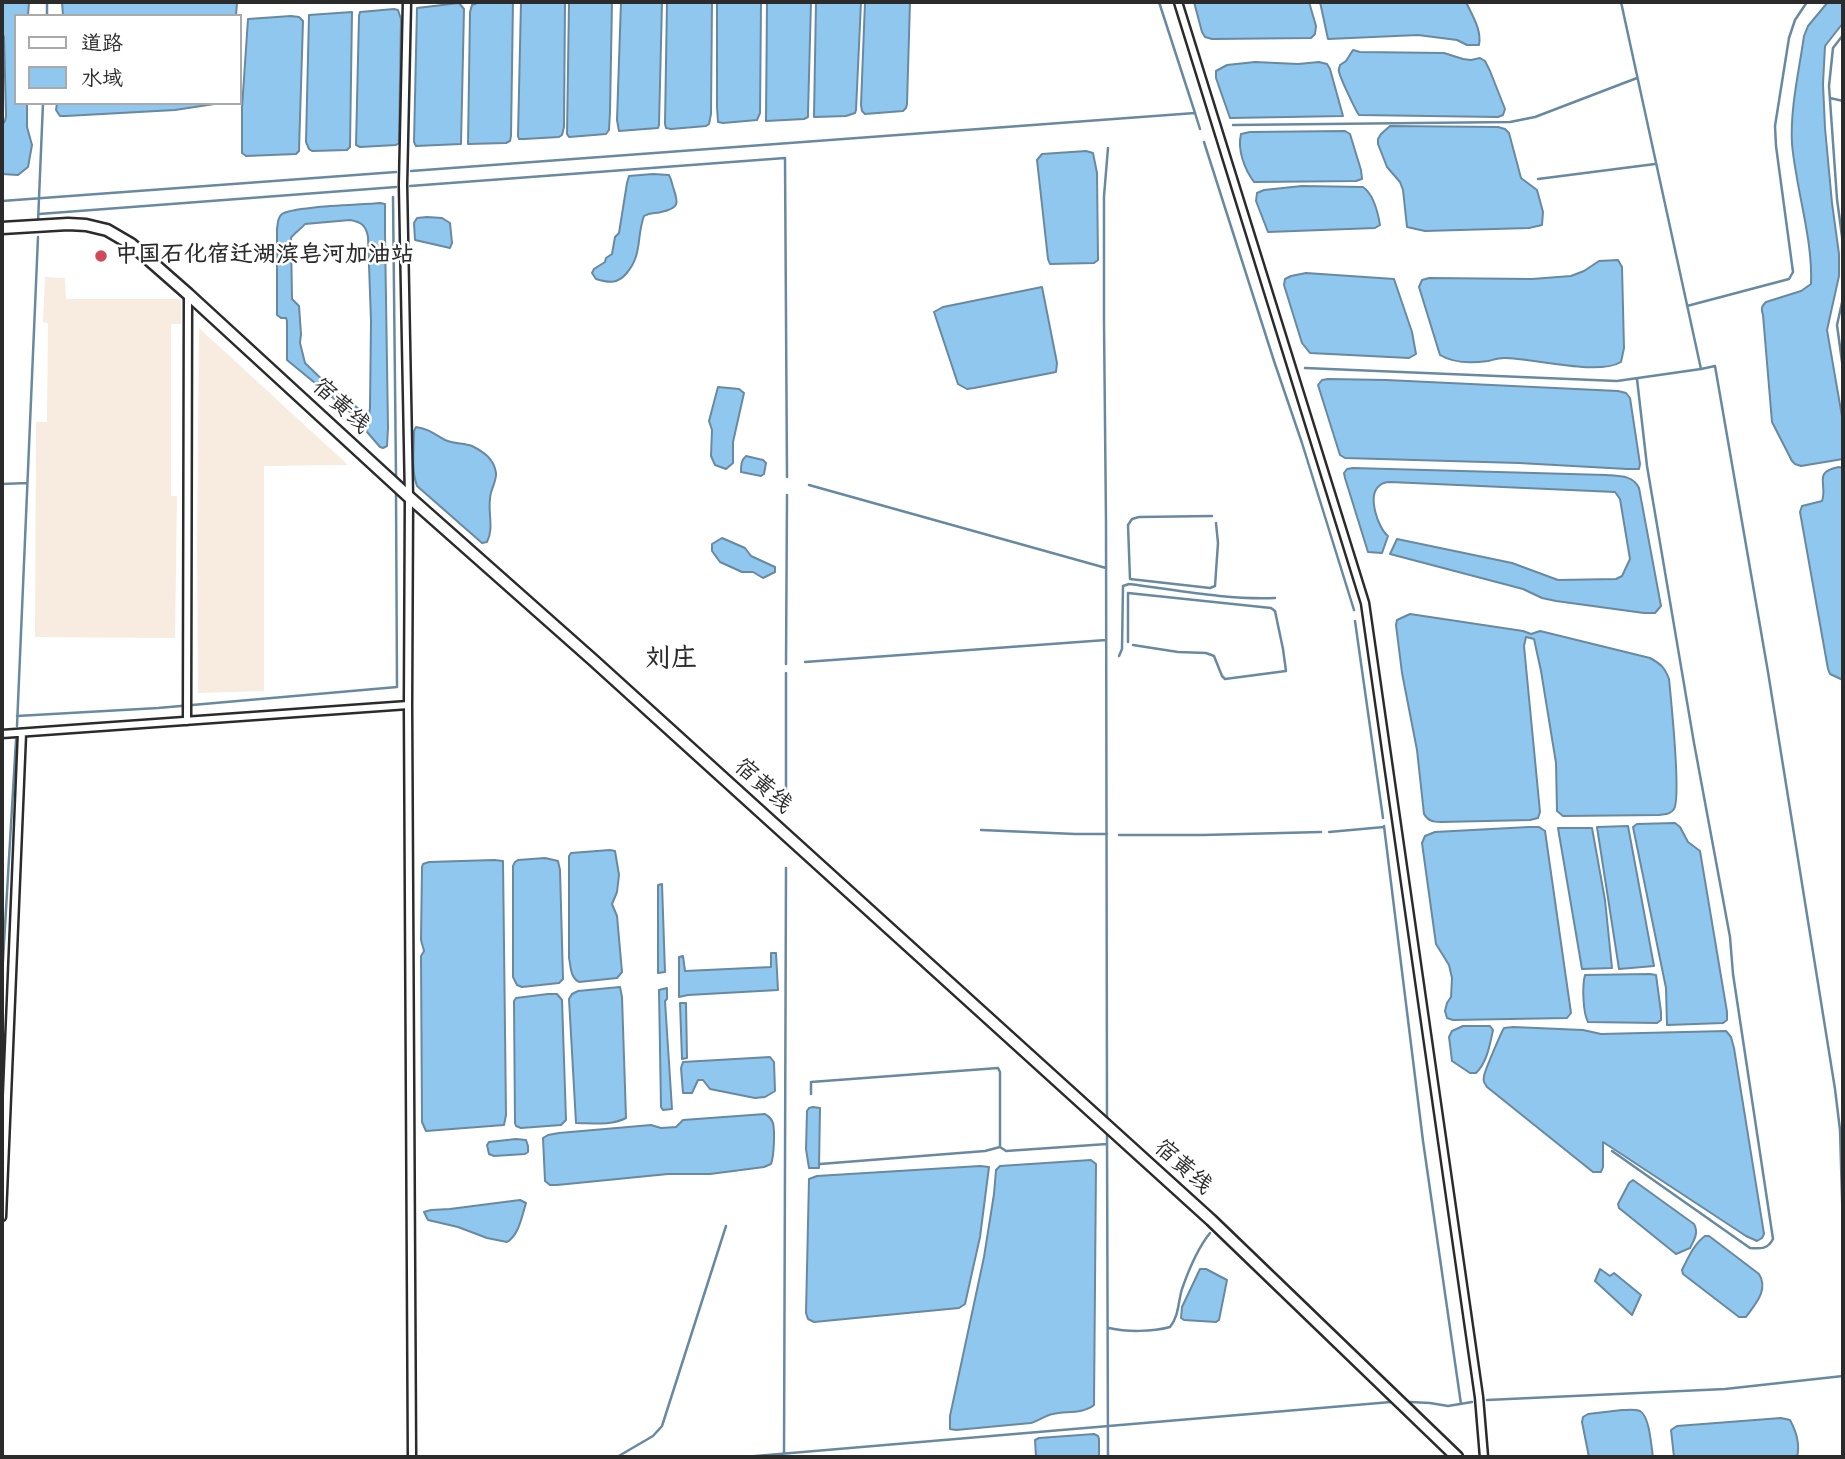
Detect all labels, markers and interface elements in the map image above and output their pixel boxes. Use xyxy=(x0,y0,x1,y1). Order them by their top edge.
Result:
legend xyxy=(14,14,242,105)
text: 道路 xyxy=(81,30,123,58)
text: 水域 xyxy=(81,65,123,93)
place label: 中国石化宿迁湖滨皂河加油站 xyxy=(115,242,414,270)
marker: 中国石化宿迁湖滨皂河加油站 xyxy=(93,248,109,264)
street label: 宿黄线 xyxy=(305,373,375,441)
district label: 刘庄 xyxy=(645,645,697,677)
street label: 宿黄线 xyxy=(727,754,797,820)
street label: 宿黄线 xyxy=(1147,1135,1217,1201)

